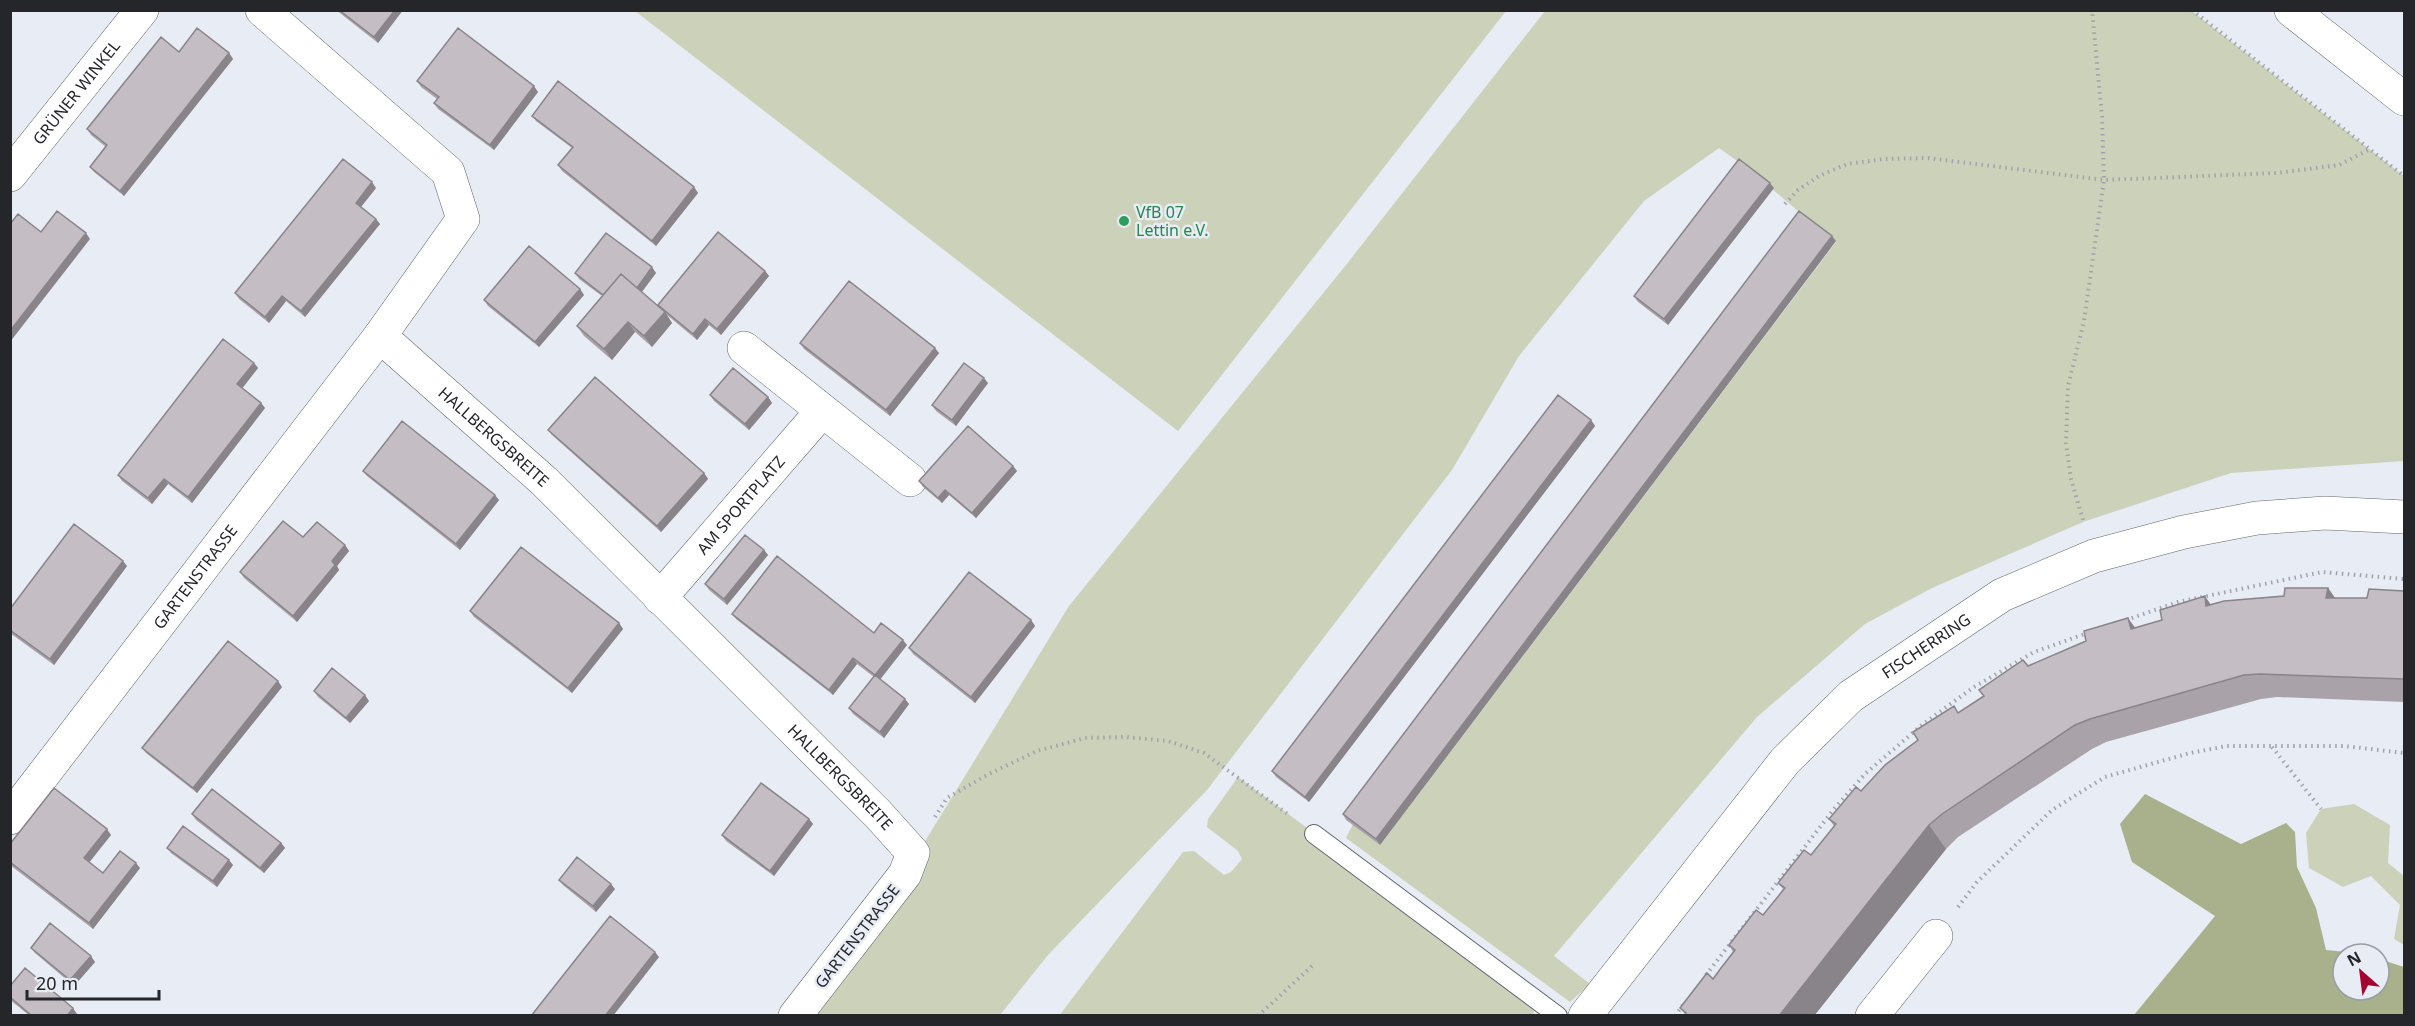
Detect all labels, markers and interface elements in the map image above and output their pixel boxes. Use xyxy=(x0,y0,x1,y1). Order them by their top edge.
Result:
street label: GRÜNER WINKEL xyxy=(28,35,125,149)
place label: VfB 07 Lettin e.V. xyxy=(1136,201,1209,241)
marker: VfB 07 Lettin e.V. xyxy=(1117,214,1131,228)
street label: HALLBERGSBREITE xyxy=(434,382,554,492)
street label: AM SPORTPLATZ xyxy=(692,451,789,559)
street label: GARTENSTRASSE xyxy=(148,520,242,634)
street label: FISCHERRING xyxy=(1877,608,1975,683)
street label: HALLBERGSBREITE xyxy=(783,719,898,835)
street label: GARTENSTRASSE xyxy=(810,880,904,992)
north arrow xyxy=(2331,942,2391,1002)
text: N xyxy=(2343,946,2365,972)
scale bar xyxy=(27,963,159,1001)
text: 20 m xyxy=(36,971,78,995)

